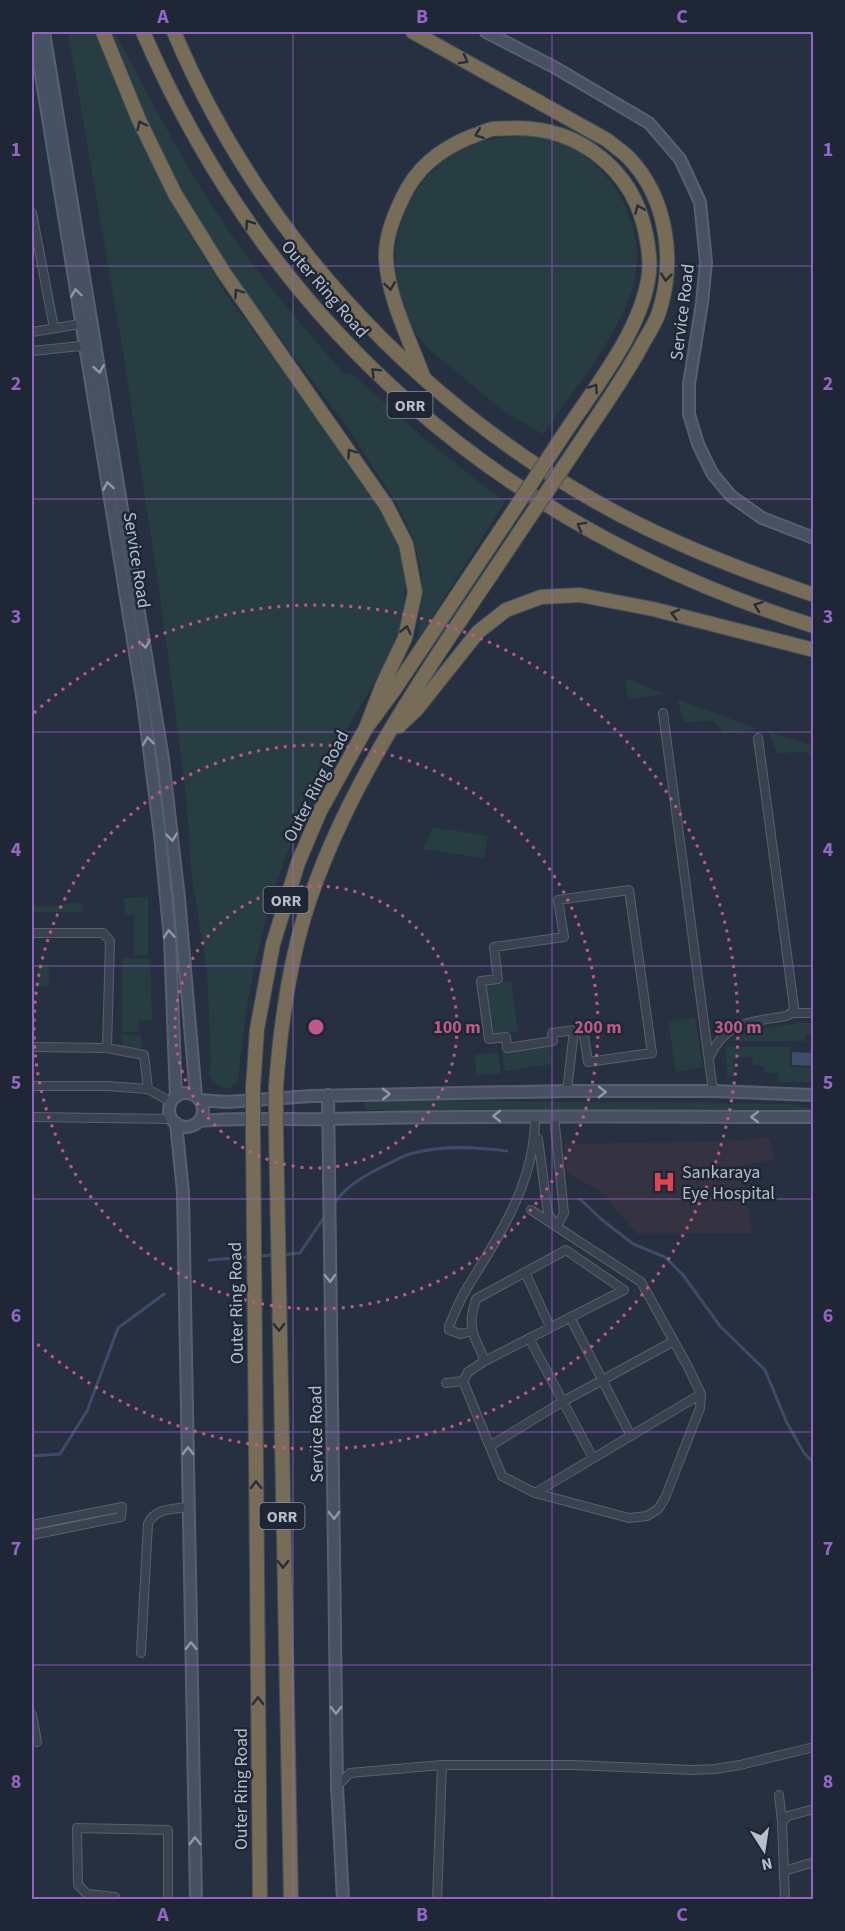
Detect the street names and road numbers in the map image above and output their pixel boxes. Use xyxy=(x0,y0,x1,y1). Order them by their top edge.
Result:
street label: Outer Ring Road xyxy=(275,235,374,344)
street label: Service Road xyxy=(664,262,701,362)
road number: ORR xyxy=(388,392,432,418)
street label: Service Road xyxy=(117,510,156,610)
street label: Outer Ring Road xyxy=(278,726,355,846)
road number: ORR xyxy=(264,887,308,913)
street label: Outer Ring Road xyxy=(223,1242,250,1364)
street label: Service Road xyxy=(303,1385,330,1483)
road number: ORR xyxy=(260,1503,304,1529)
street label: Outer Ring Road xyxy=(229,1728,254,1850)

